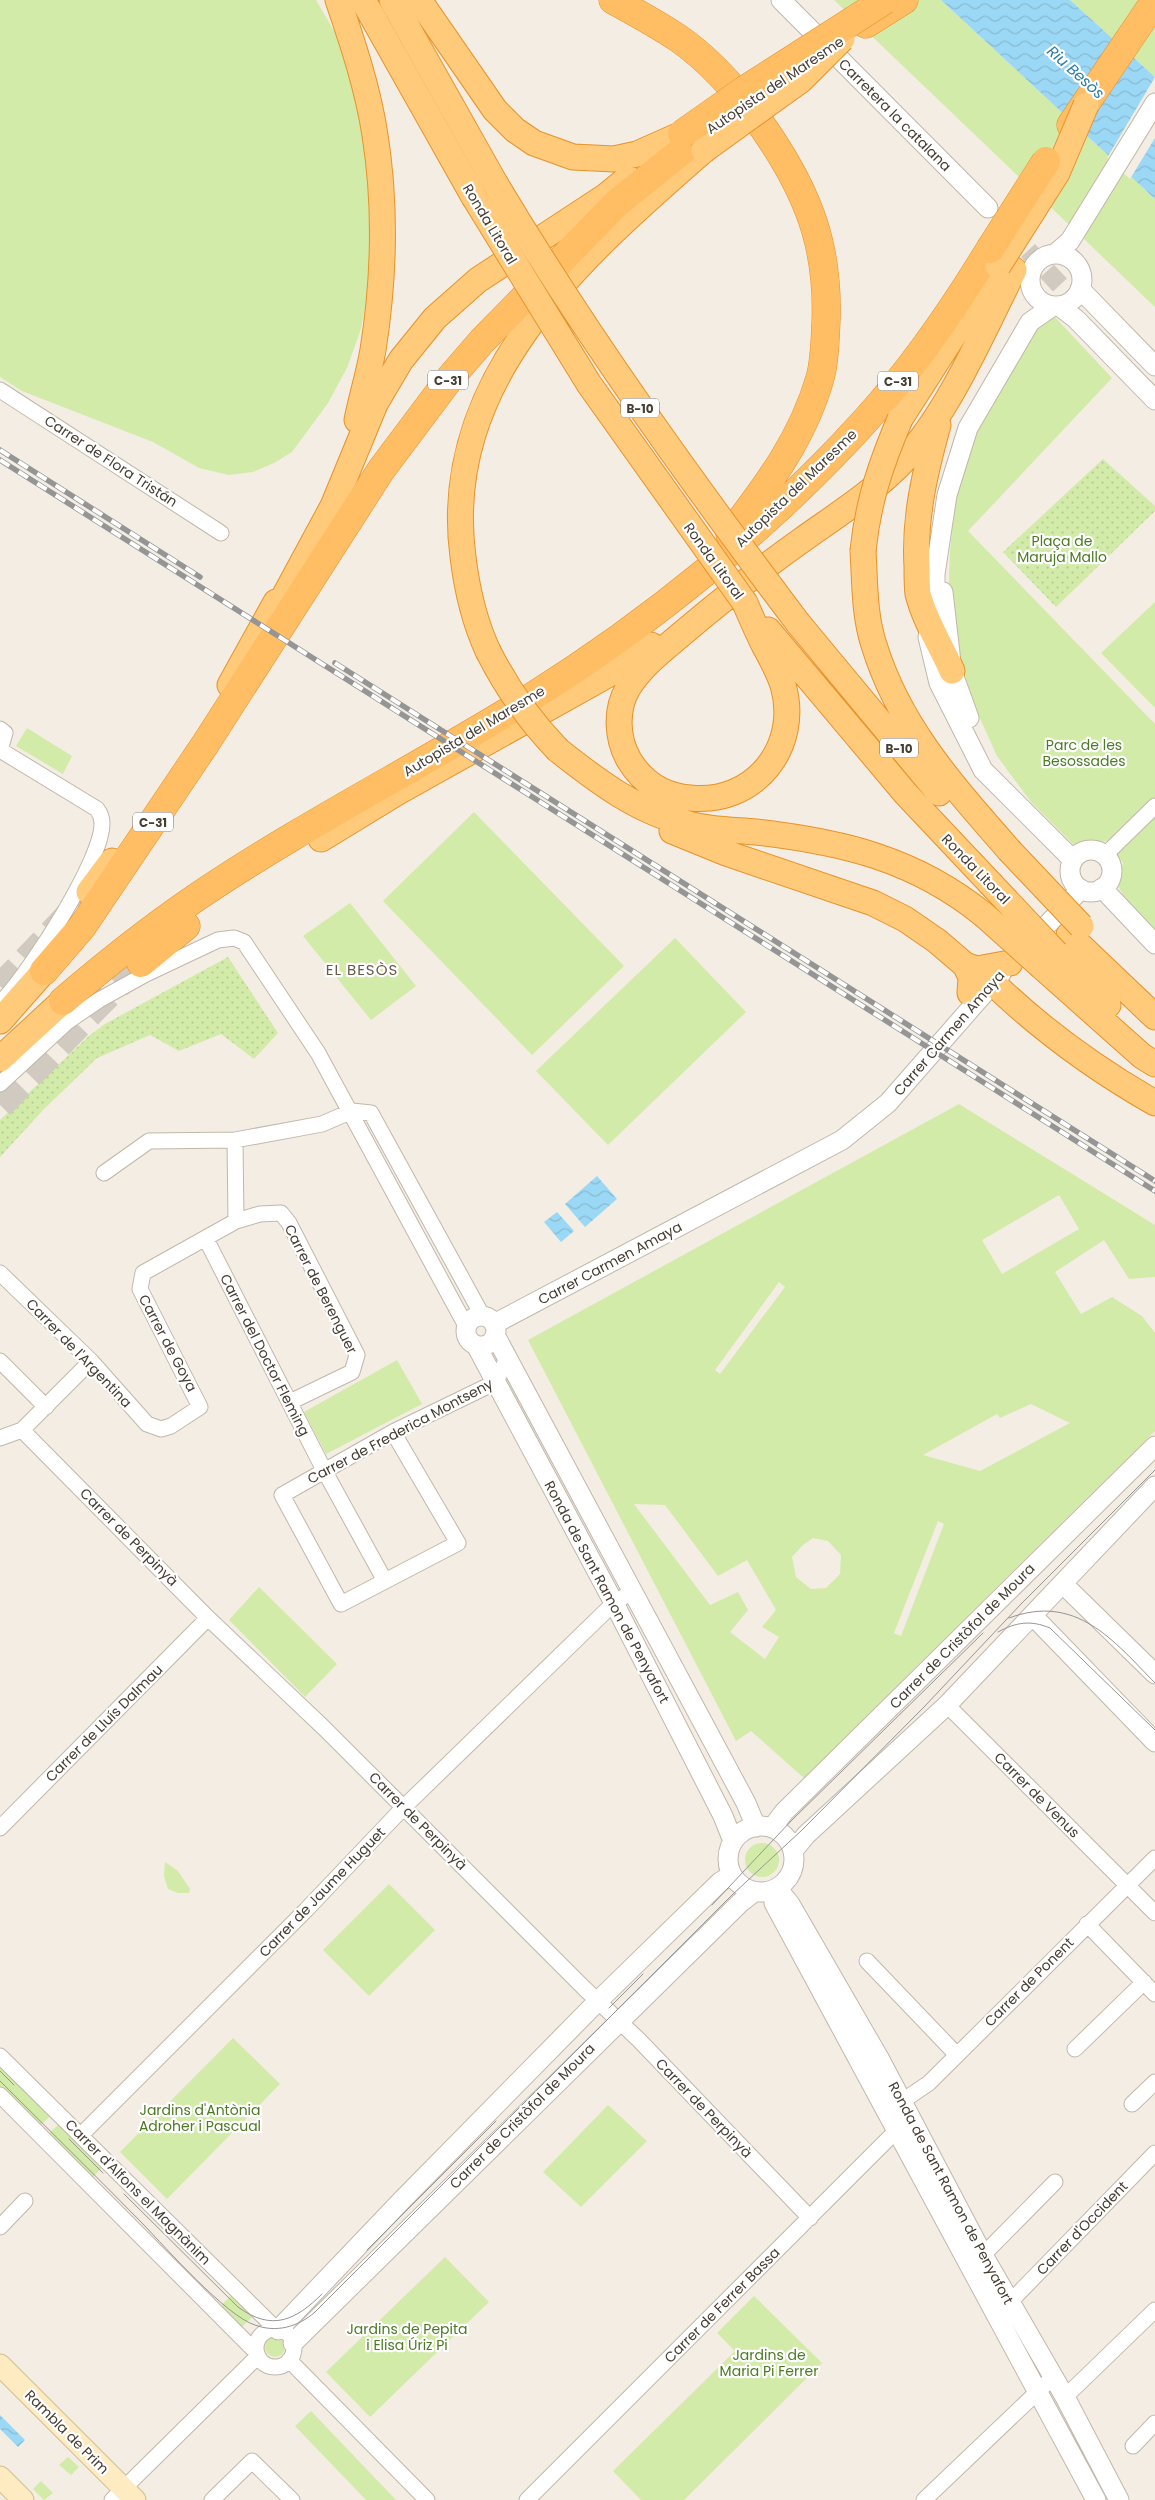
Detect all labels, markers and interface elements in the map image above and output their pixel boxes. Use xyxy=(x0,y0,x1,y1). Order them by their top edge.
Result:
street label: Autopista del Maresme xyxy=(702,31,848,139)
water label: Riu Besòs xyxy=(1043,41,1109,104)
street label: Carretera la catalana xyxy=(834,54,956,176)
street label: Ronda Litoral xyxy=(458,180,522,268)
road number: C-31 xyxy=(428,370,468,390)
road number: C-31 xyxy=(878,372,918,391)
road number: B-10 xyxy=(621,398,659,418)
street label: Carrer de Flora Tristán xyxy=(40,410,182,512)
street label: Autopista del Maresme xyxy=(731,424,861,552)
street label: Ronda Litoral xyxy=(679,518,749,604)
park label: Plaça de Maruja Mallo xyxy=(1017,531,1107,567)
street label: Autopista del Maresme xyxy=(399,681,549,781)
park label: Parc de les Besossades xyxy=(1042,735,1126,771)
road number: B-10 xyxy=(880,738,918,758)
road number: C-31 xyxy=(133,812,173,832)
street label: Ronda Litoral xyxy=(937,829,1015,909)
district label: EL BESÒS xyxy=(326,959,398,980)
street label: Carrer Carmen Amaya xyxy=(889,966,1009,1100)
street label: Carrer Carmen Amaya xyxy=(535,1217,685,1309)
street label: Carrer de Berenguer xyxy=(280,1221,362,1357)
street label: Carrer del Doctor Fleming xyxy=(215,1270,315,1440)
street label: Carrer de Goya xyxy=(134,1291,202,1395)
street label: Carrer de l'Argentina xyxy=(22,1294,136,1412)
street label: Carrer de Frederica Montseny xyxy=(304,1373,496,1489)
street label: Ronda de Sant Ramon de Penyafort xyxy=(540,1477,674,1707)
street label: Carrer de Perpinyà xyxy=(75,1483,183,1591)
street label: Carrer de Cristòfol de Moura xyxy=(885,1559,1039,1713)
street label: Carrer de Lluís Dalmau xyxy=(41,1660,167,1786)
street label: Carrer de Venus xyxy=(990,1748,1084,1842)
street label: Carrer de Perpinyà xyxy=(364,1767,472,1875)
street label: Carrer de Jaume Huguet xyxy=(254,1823,390,1961)
street label: Carrer de Ponent xyxy=(980,1933,1078,2031)
street label: Carrer de Cristòfol de Moura xyxy=(445,2039,599,2193)
street label: Carrer de Perpinyà xyxy=(651,2054,757,2162)
street label: Ronda de Sant Ramon de Penyafort xyxy=(884,2078,1018,2308)
park label: Jardins d'Antònia Adroher i Pascual xyxy=(139,2100,261,2136)
street label: Carrer d'Alfons el Magnànim xyxy=(61,2115,215,2269)
street label: Carrer d'Occident xyxy=(1032,2177,1132,2279)
street label: Carrer de Ferrer Bassa xyxy=(660,2243,784,2367)
park label: Jardins de Pepita i Elisa Úriz Pi xyxy=(346,2319,468,2355)
park label: Jardins de Maria Pi Ferrer xyxy=(720,2345,818,2381)
street label: Rambla de Prim xyxy=(20,2385,114,2479)

